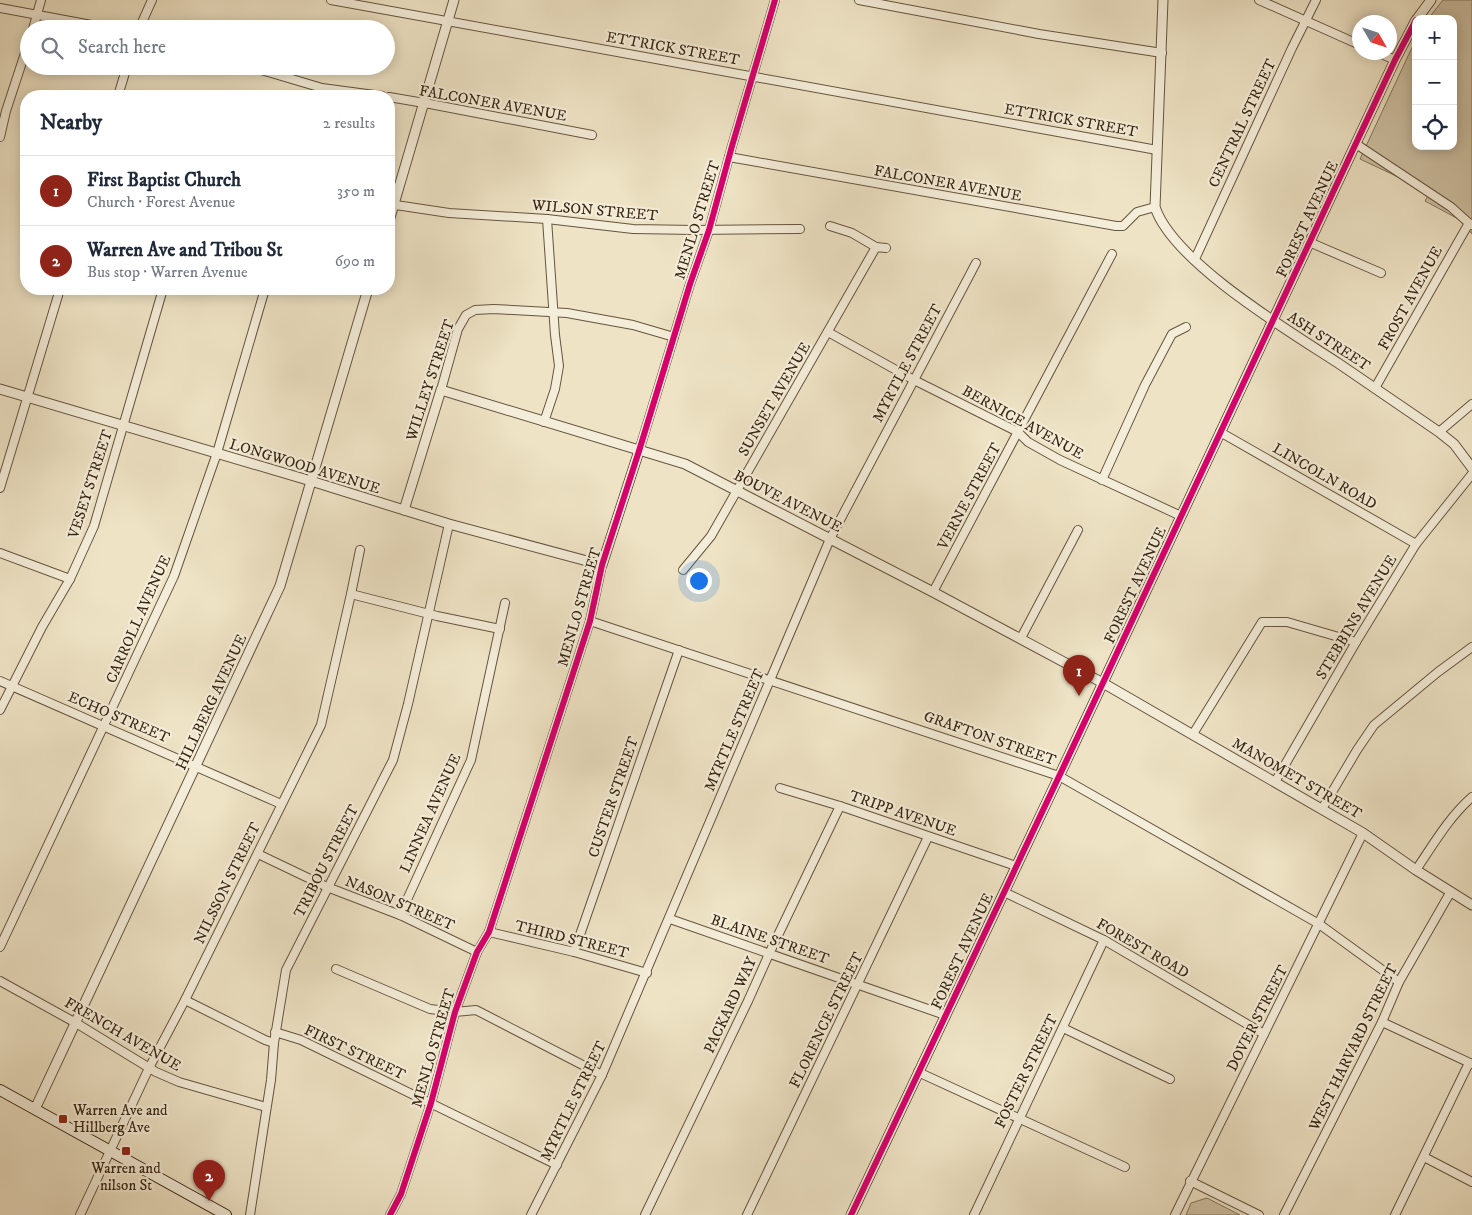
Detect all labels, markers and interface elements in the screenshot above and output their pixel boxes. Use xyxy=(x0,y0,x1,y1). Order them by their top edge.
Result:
north arrow xyxy=(1352,15,1397,60)
map controls xyxy=(1412,15,1457,150)
button: + xyxy=(1412,15,1457,60)
search box xyxy=(20,20,395,75)
street label: ETTRICK STREET xyxy=(605,27,742,70)
icon: search xyxy=(38,34,66,62)
text: Search here xyxy=(78,36,166,59)
street label: CENTRAL STREET xyxy=(1204,55,1281,191)
button: − xyxy=(1412,60,1457,105)
street label: FALCONER AVENUE xyxy=(418,81,569,126)
street label: ETTRICK STREET xyxy=(1003,99,1140,142)
button: locate xyxy=(1412,105,1457,150)
text: Nearby xyxy=(40,110,102,136)
text: 2 results xyxy=(323,113,375,133)
street label: MENLO STREET xyxy=(670,158,725,282)
street label: FOREST AVENUE xyxy=(1272,158,1343,281)
street label: FALCONER AVENUE xyxy=(873,161,1024,206)
text: First Baptist Church xyxy=(87,169,241,192)
text: 1 xyxy=(53,181,59,201)
text: 350 m xyxy=(337,181,375,201)
text: Church · Forest Avenue xyxy=(87,192,235,212)
street label: WILSON STREET xyxy=(530,195,659,226)
text: Warren Ave and Tribou St xyxy=(87,239,283,262)
street label: FROST AVENUE xyxy=(1374,243,1447,354)
text: 2 xyxy=(52,251,60,271)
text: 690 m xyxy=(335,251,375,271)
text: Bus stop · Warren Avenue xyxy=(87,262,248,282)
street label: MYRTLE STREET xyxy=(868,300,947,426)
street label: ASH STREET xyxy=(1284,308,1374,376)
street label: WILLEY STREET xyxy=(402,316,459,444)
street label: SUNSET AVENUE xyxy=(734,339,815,460)
street label: BERNICE AVENUE xyxy=(959,381,1087,464)
street label: VESEY STREET xyxy=(64,427,117,542)
street label: LONGWOOD AVENUE xyxy=(227,434,383,499)
street label: VERNE STREET xyxy=(933,439,1006,554)
street label: LINCOLN ROAD xyxy=(1269,439,1380,514)
street label: BOUVE AVENUE xyxy=(731,466,845,537)
street label: FOREST AVENUE xyxy=(1100,524,1171,647)
street label: MENLO STREET xyxy=(553,545,606,669)
street label: STEBBINS AVENUE xyxy=(1312,551,1401,683)
street label: CARROLL AVENUE xyxy=(102,552,175,686)
your location xyxy=(686,568,712,594)
street label: HILLBERG AVENUE xyxy=(172,631,251,773)
pin: 1 xyxy=(1063,655,1095,696)
street label: MYRTLE STREET xyxy=(700,666,769,794)
street label: ECHO STREET xyxy=(65,687,173,748)
street label: GRAFTON STREET xyxy=(921,707,1059,770)
street label: CUSTER STREET xyxy=(584,734,643,860)
street label: MANOMET STREET xyxy=(1229,734,1366,824)
street label: LINNEA AVENUE xyxy=(396,750,465,876)
street label: TRIPP AVENUE xyxy=(847,786,959,841)
street label: TRIBOU STREET xyxy=(290,801,363,921)
street label: NILSSON STREET xyxy=(190,819,265,947)
street label: NASON STREET xyxy=(342,872,458,935)
street label: FOREST AVENUE xyxy=(927,890,998,1013)
street label: BLAINE STREET xyxy=(708,910,832,969)
street label: FOREST ROAD xyxy=(1093,914,1192,983)
street label: THIRD STREET xyxy=(513,916,631,963)
street label: FLORENCE STREET xyxy=(785,949,868,1091)
street label: PACKARD WAY xyxy=(700,954,761,1056)
street label: WEST HARVARD STREET xyxy=(1304,960,1402,1135)
street label: DOVER STREET xyxy=(1222,961,1293,1075)
street label: MENLO STREET xyxy=(407,986,460,1110)
street label: FRENCH AVENUE xyxy=(61,993,185,1076)
street label: FOSTER STREET xyxy=(991,1010,1063,1131)
street label: FIRST STREET xyxy=(301,1021,409,1084)
street label: MYRTLE STREET xyxy=(536,1038,611,1164)
place label: Warren Ave and Hillberg Ave xyxy=(72,1101,168,1137)
marker: Warren Ave and Hillberg Ave xyxy=(57,1113,69,1125)
marker: Warren and nilson St xyxy=(120,1145,132,1157)
place label: Warren and nilson St xyxy=(90,1159,161,1195)
pin: 2 xyxy=(193,1160,225,1201)

